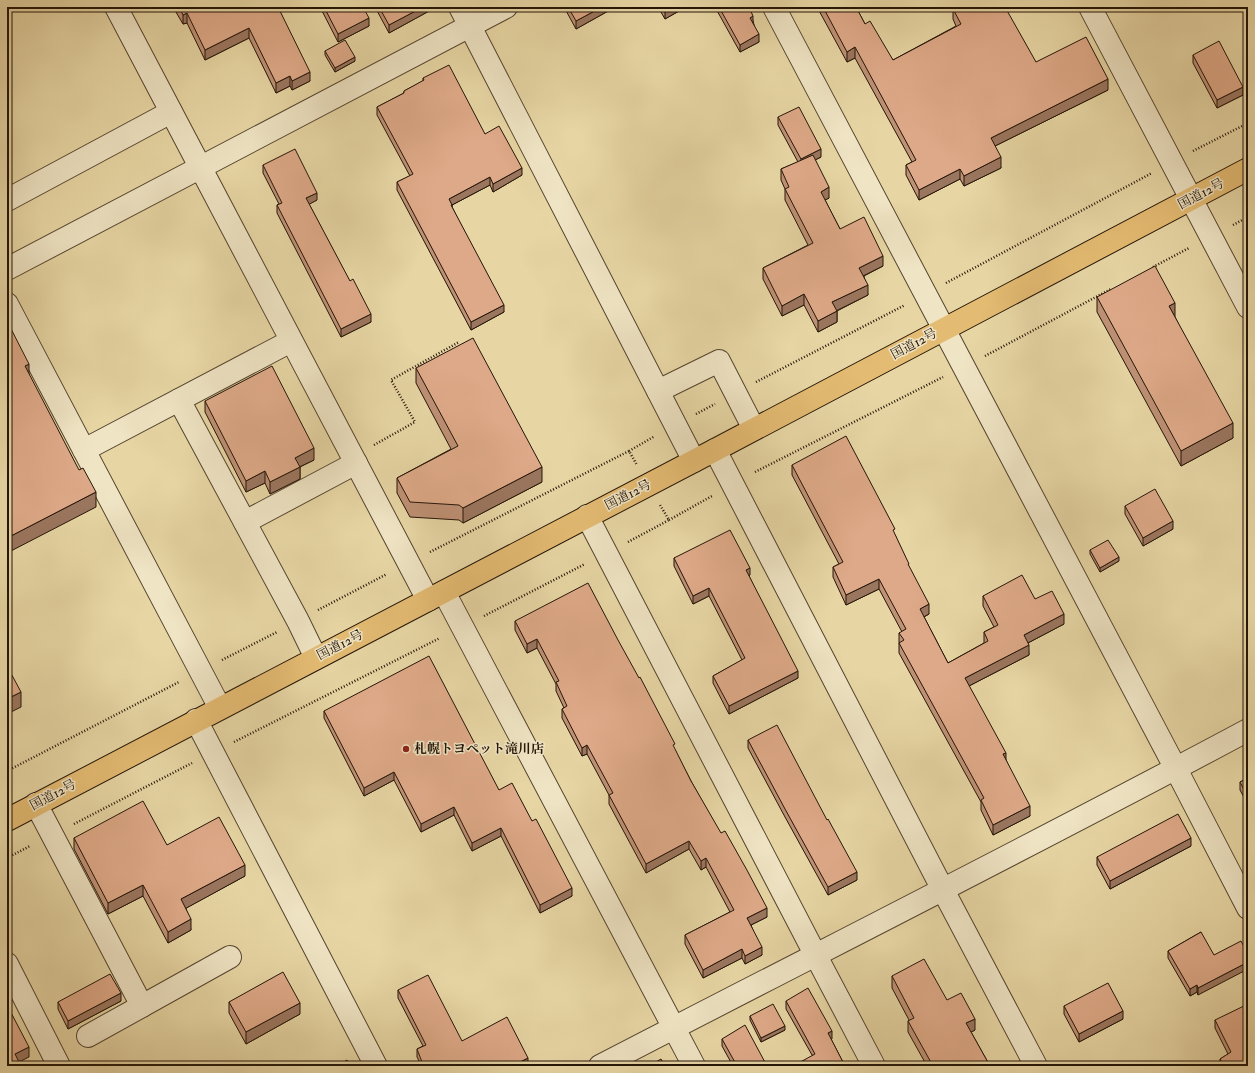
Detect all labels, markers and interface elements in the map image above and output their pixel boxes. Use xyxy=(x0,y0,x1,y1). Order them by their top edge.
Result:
street label: 国道12号 xyxy=(1175,175,1227,213)
street label: 国道12号 xyxy=(888,325,940,363)
street label: 国道12号 xyxy=(602,476,654,514)
street label: 国道12号 xyxy=(314,626,366,664)
place label: 札幌トヨペット滝川店 xyxy=(414,741,544,757)
marker: 札幌トヨペット滝川店 xyxy=(401,744,411,754)
street label: 国道12号 xyxy=(27,776,79,814)

